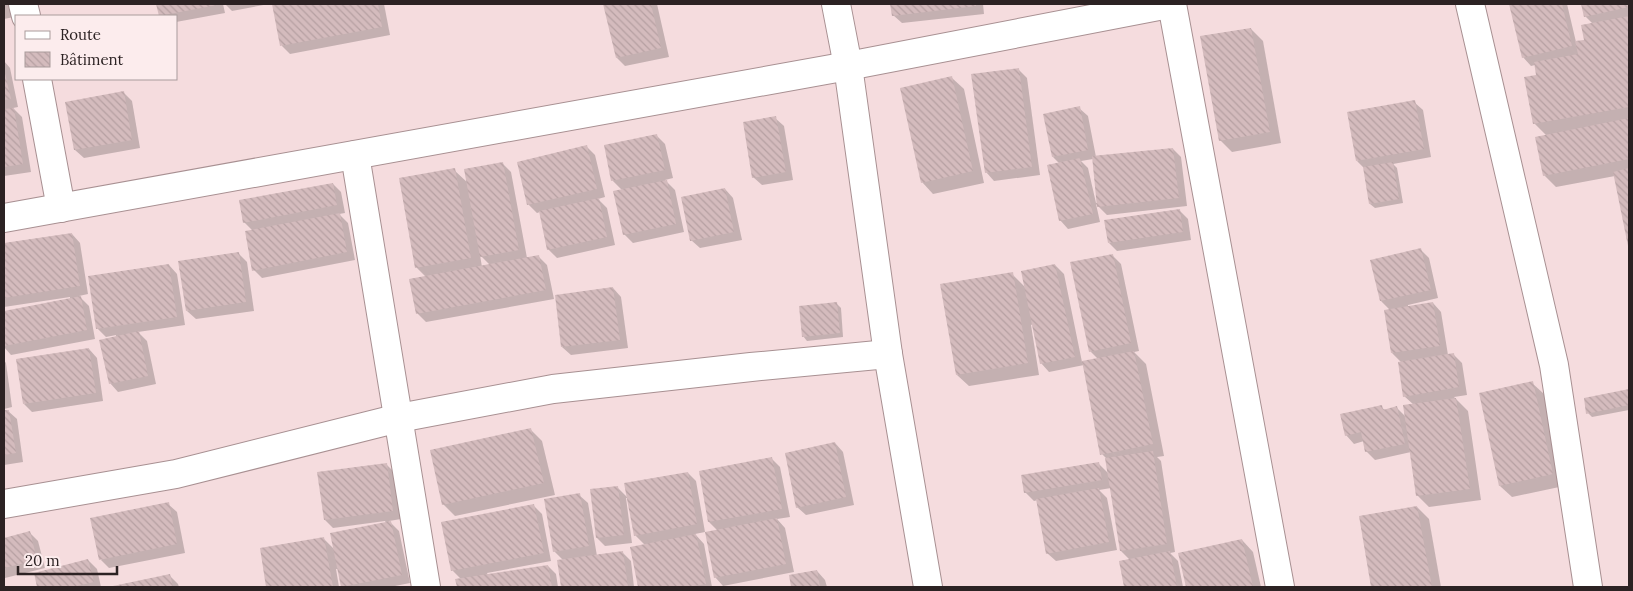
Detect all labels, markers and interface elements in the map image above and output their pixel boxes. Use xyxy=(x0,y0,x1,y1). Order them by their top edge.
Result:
legend xyxy=(15,15,178,80)
text: Route xyxy=(60,25,101,44)
text: Bâtiment xyxy=(60,50,123,69)
scale bar xyxy=(18,544,116,576)
text: 20 m xyxy=(25,551,60,570)

